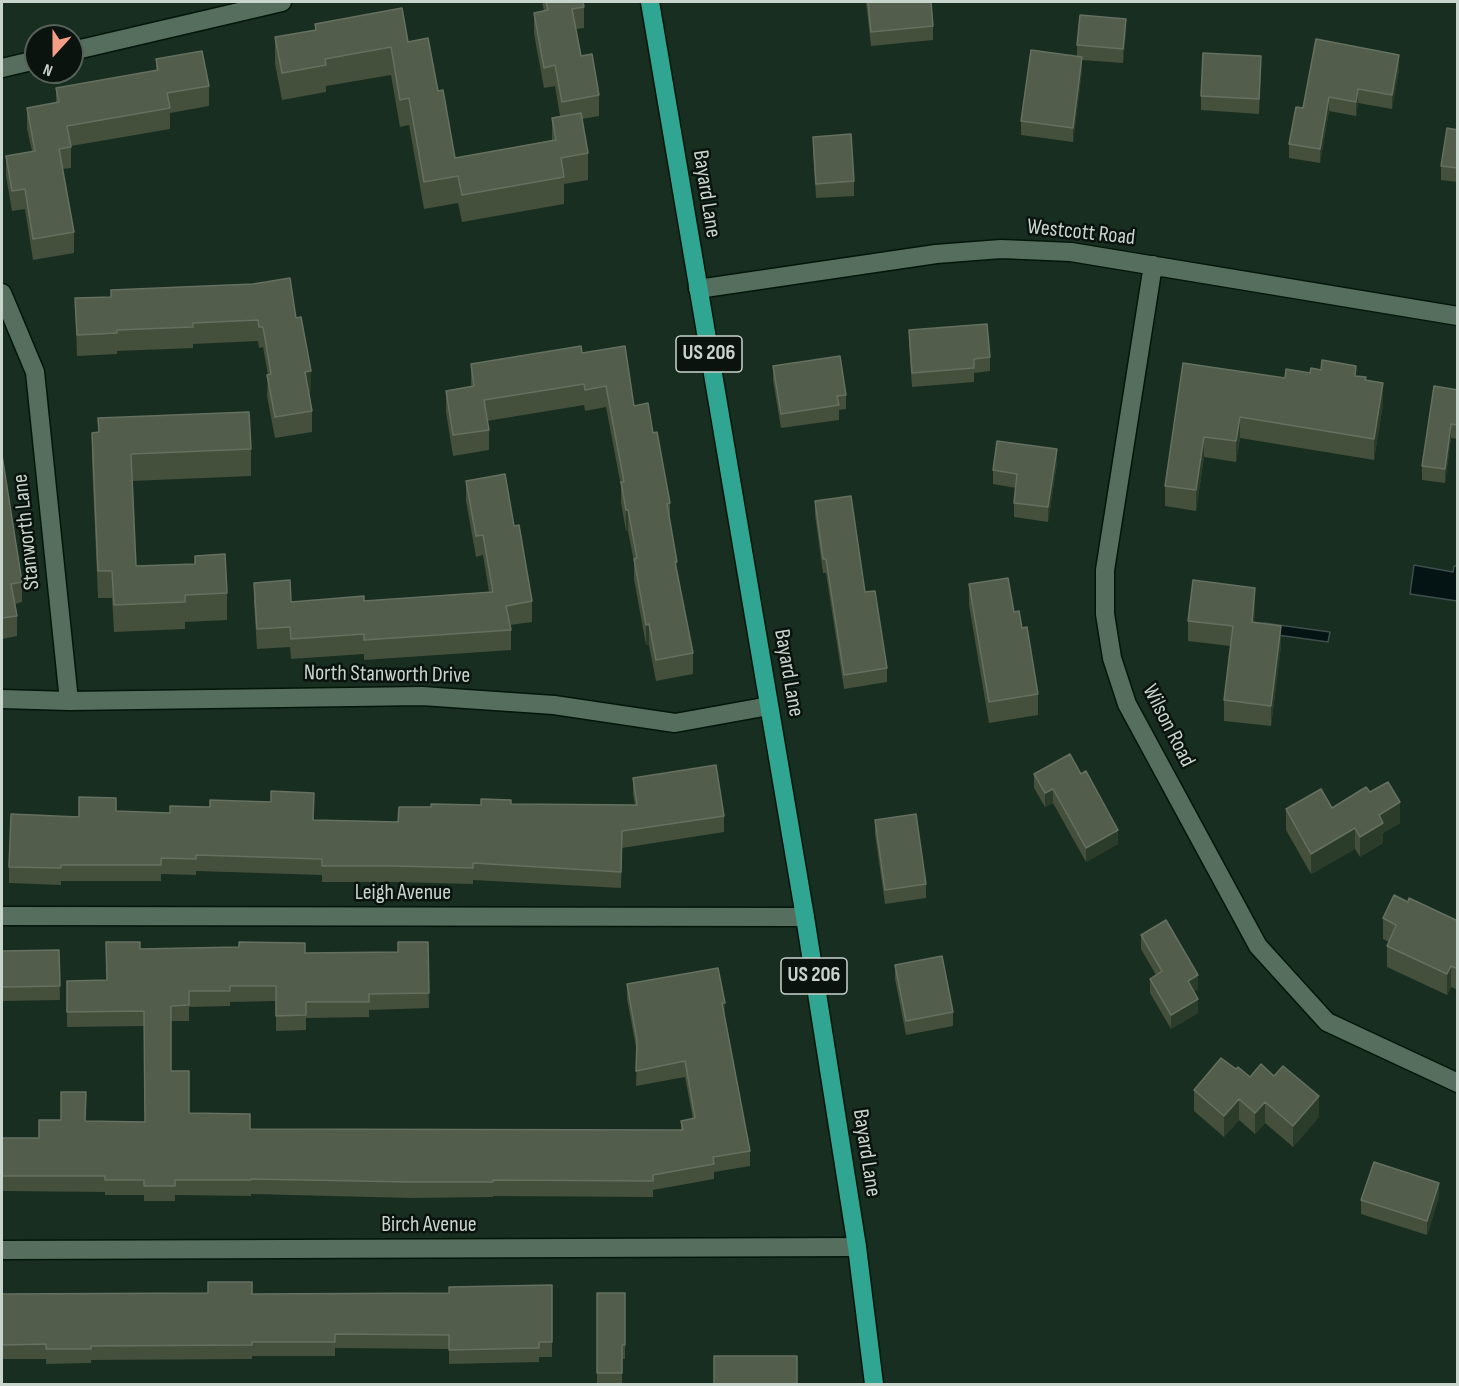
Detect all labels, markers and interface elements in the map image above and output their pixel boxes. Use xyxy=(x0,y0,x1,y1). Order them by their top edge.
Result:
north arrow xyxy=(24,24,84,84)
text: N xyxy=(41,59,55,80)
street label: Bayard Lane xyxy=(686,148,726,240)
street label: Westcott Road xyxy=(1026,214,1136,252)
road number: US 206 xyxy=(676,336,742,372)
street label: Stanworth Lane xyxy=(8,473,46,591)
street label: Bayard Lane xyxy=(767,627,809,719)
street label: North Stanworth Drive xyxy=(304,660,470,690)
street label: Wilson Road xyxy=(1136,680,1200,772)
street label: Leigh Avenue xyxy=(355,880,451,906)
road number: US 206 xyxy=(781,958,847,994)
street label: Bayard Lane xyxy=(846,1107,886,1199)
street label: Birch Avenue xyxy=(381,1212,477,1238)

